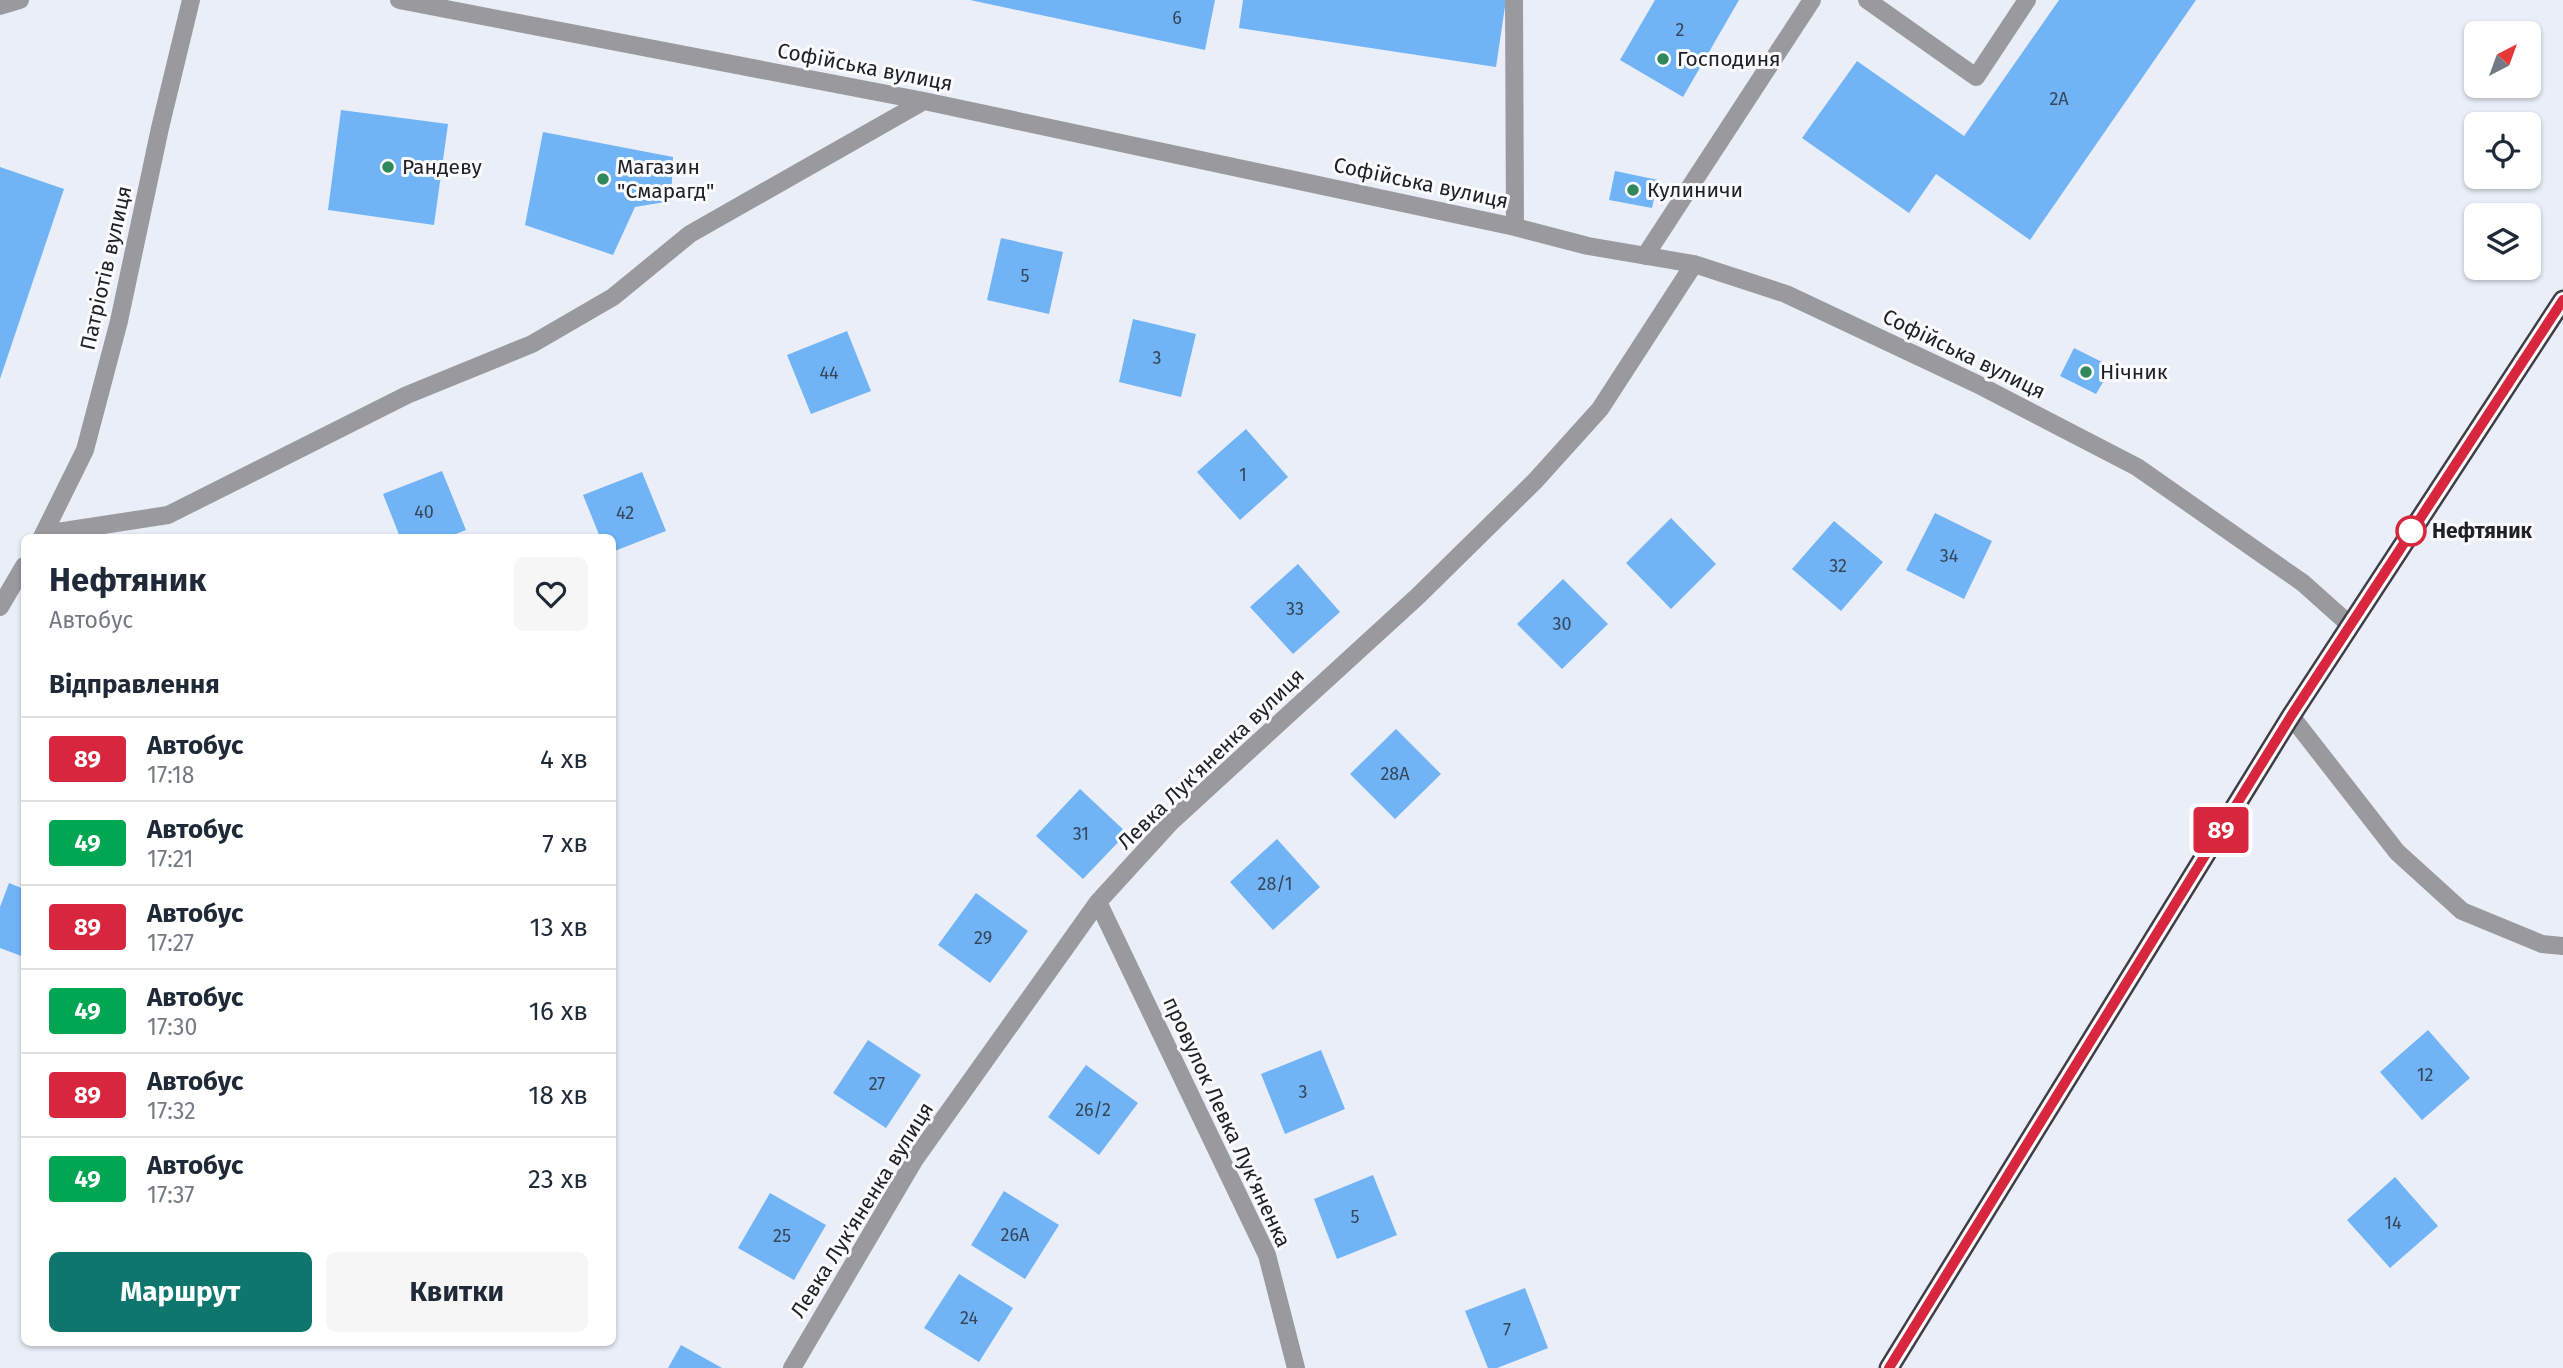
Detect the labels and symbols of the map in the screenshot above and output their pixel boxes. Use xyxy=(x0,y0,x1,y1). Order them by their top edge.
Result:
house number: 6 xyxy=(1172,7,1182,29)
house number: 2 xyxy=(1676,19,1685,41)
north arrow xyxy=(2464,21,2541,98)
street label: Софійська вулиця xyxy=(775,37,955,97)
place label: Господиня xyxy=(1677,46,1781,72)
marker: Господиня xyxy=(1655,51,1671,67)
house number: 2А xyxy=(2049,88,2069,110)
street label: Софійська вулиця xyxy=(1331,152,1511,214)
place label: Рандеву xyxy=(402,154,483,180)
place label: Магазин "Смарагд" xyxy=(617,154,714,204)
marker: Рандеву xyxy=(380,159,396,175)
marker: Магазин "Смарагд" xyxy=(595,171,611,187)
place label: Кулиничи xyxy=(1647,177,1743,203)
marker: Кулиничи xyxy=(1625,182,1641,198)
street label: Патріотів вулиця xyxy=(74,183,138,353)
house number: 5 xyxy=(1020,265,1030,287)
street label: Софійська вулиця xyxy=(1878,303,2050,405)
house number: 3 xyxy=(1153,347,1161,369)
place label: Нічник xyxy=(2100,359,2168,385)
house number: 44 xyxy=(819,362,839,384)
marker: Нічник xyxy=(2078,364,2094,380)
house number: 1 xyxy=(1239,464,1247,486)
house number: 40 xyxy=(414,501,434,523)
house number: 42 xyxy=(616,502,634,524)
marker: Нефтяник xyxy=(2396,516,2426,546)
place label: Нефтяник xyxy=(2432,518,2533,544)
house number: 34 xyxy=(1940,545,1959,567)
house number: 32 xyxy=(1829,555,1847,577)
house number: 33 xyxy=(1286,598,1304,620)
house number: 30 xyxy=(1552,613,1572,635)
street label: Левка Лук'яненка вулиця xyxy=(1112,663,1310,855)
house number: 28А xyxy=(1380,763,1410,785)
line badge: 89 xyxy=(2190,807,2252,853)
house number: 31 xyxy=(1073,823,1089,845)
house number: 28/1 xyxy=(1258,873,1292,895)
house number: 29 xyxy=(974,927,992,949)
street label: провулок Левка Лук'яненка xyxy=(1157,993,1297,1251)
house number: 12 xyxy=(2417,1064,2433,1086)
house number: 27 xyxy=(869,1073,885,1095)
house number: 3 xyxy=(1299,1081,1307,1103)
street label: Левка Лук'яненка вулиця xyxy=(785,1097,939,1323)
house number: 26/2 xyxy=(1075,1099,1111,1121)
house number: 5 xyxy=(1350,1206,1360,1228)
house number: 14 xyxy=(2384,1212,2402,1234)
house number: 26А xyxy=(1001,1224,1030,1246)
house number: 25 xyxy=(773,1225,791,1247)
house number: 24 xyxy=(960,1307,978,1329)
house number: 7 xyxy=(1503,1319,1511,1341)

